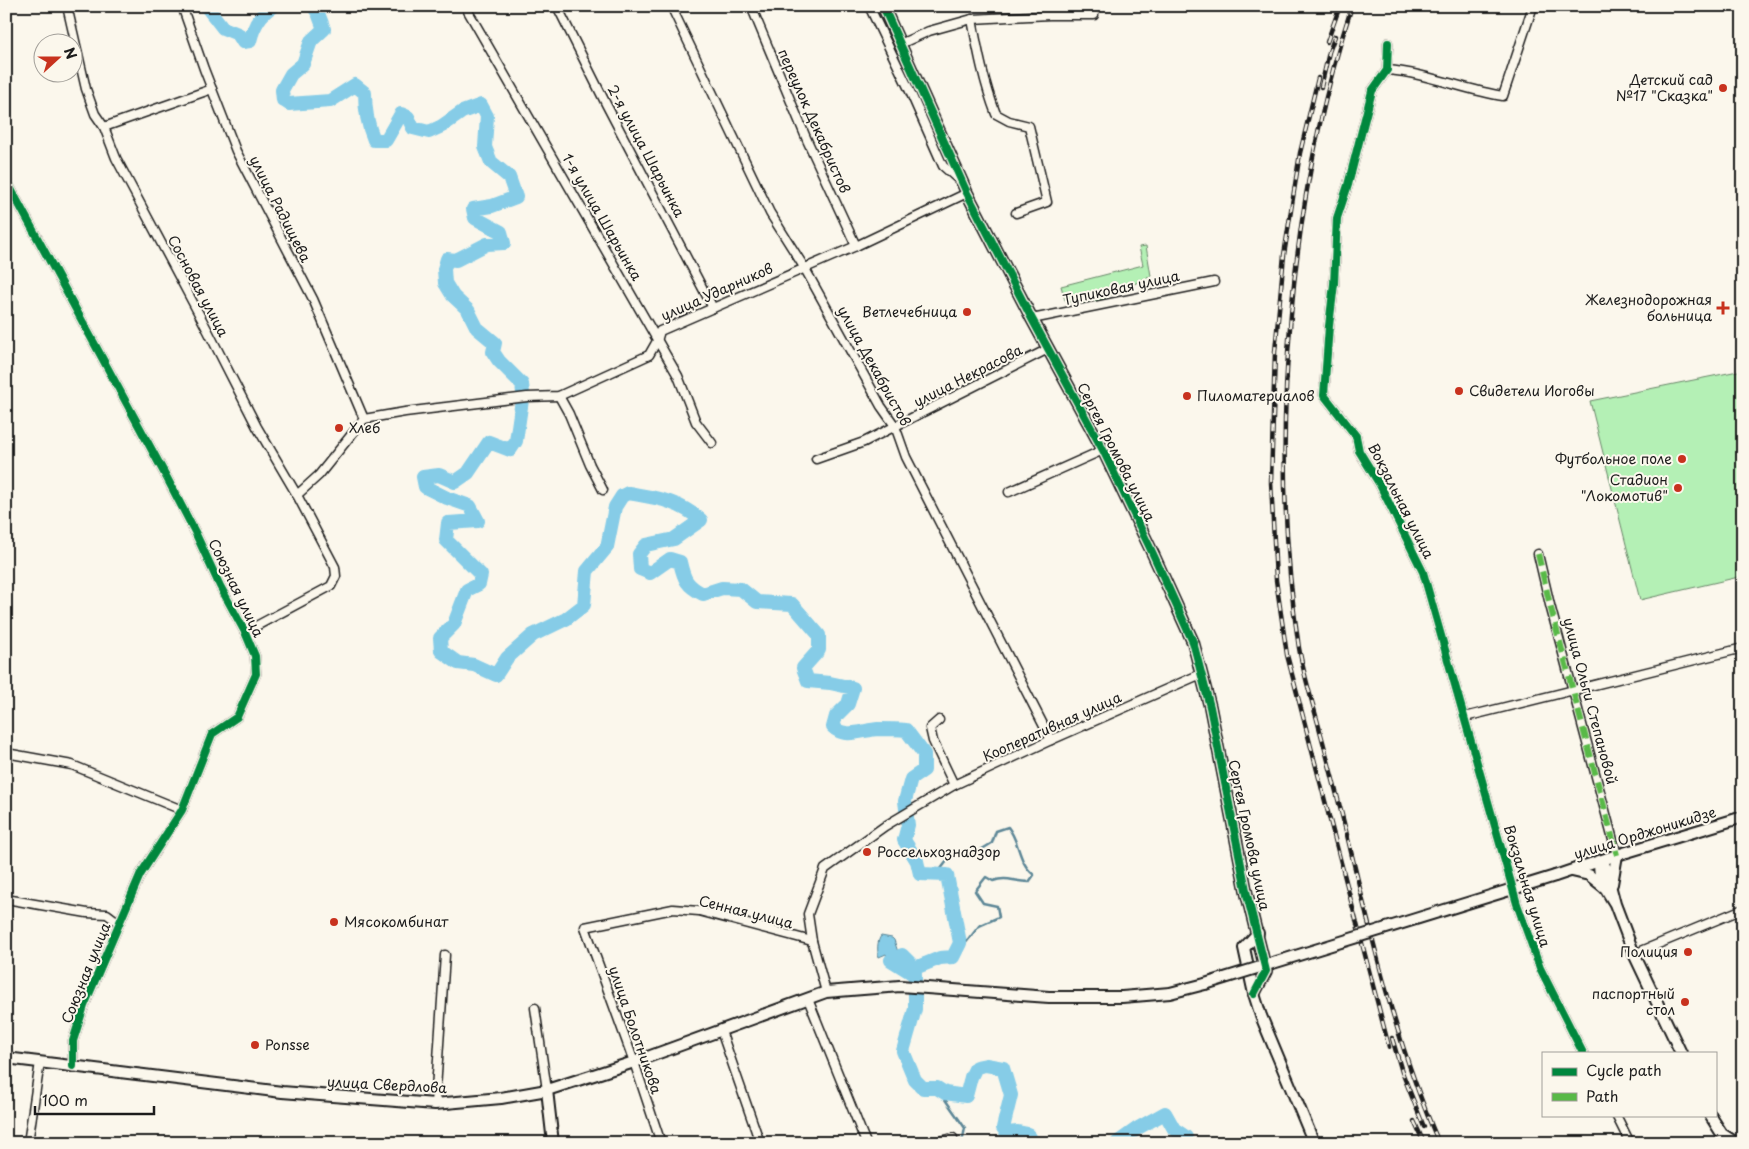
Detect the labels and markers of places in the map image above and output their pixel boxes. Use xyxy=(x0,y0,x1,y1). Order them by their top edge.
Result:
place label: Детский сад №17 "Сказка" xyxy=(1616,69,1713,106)
marker: Детский сад №17 "Сказка" xyxy=(1717,82,1729,94)
place label: Железнодорожная больница xyxy=(1585,289,1712,326)
place label: Ветлечебница xyxy=(862,301,957,322)
marker: Железнодорожная больница xyxy=(1716,301,1730,315)
marker: Ветлечебница xyxy=(961,306,973,318)
place label: Свидетели Иоговы xyxy=(1469,380,1595,401)
place label: Пиломатериалов xyxy=(1197,385,1315,406)
marker: Свидетели Иоговы xyxy=(1453,385,1465,397)
marker: Пиломатериалов xyxy=(1181,390,1193,402)
place label: Хлеб xyxy=(349,417,380,438)
marker: Хлеб xyxy=(333,422,345,434)
place label: Футбольное поле xyxy=(1555,448,1672,469)
marker: Футбольное поле xyxy=(1676,453,1688,465)
place label: Стадион "Локомотив" xyxy=(1581,469,1668,506)
marker: Стадион "Локомотив" xyxy=(1672,482,1684,494)
place label: Россельхознадзор xyxy=(877,841,1000,862)
marker: Россельхознадзор xyxy=(861,846,873,858)
place label: Мясокомбинат xyxy=(344,911,449,932)
marker: Мясокомбинат xyxy=(328,916,340,928)
place label: Полиция xyxy=(1620,941,1678,962)
marker: Полиция xyxy=(1682,946,1694,958)
place label: паспортный стол xyxy=(1592,983,1675,1020)
marker: паспортный стол xyxy=(1679,996,1691,1008)
place label: Ponsse xyxy=(265,1034,310,1055)
marker: Ponsse xyxy=(249,1039,261,1051)

